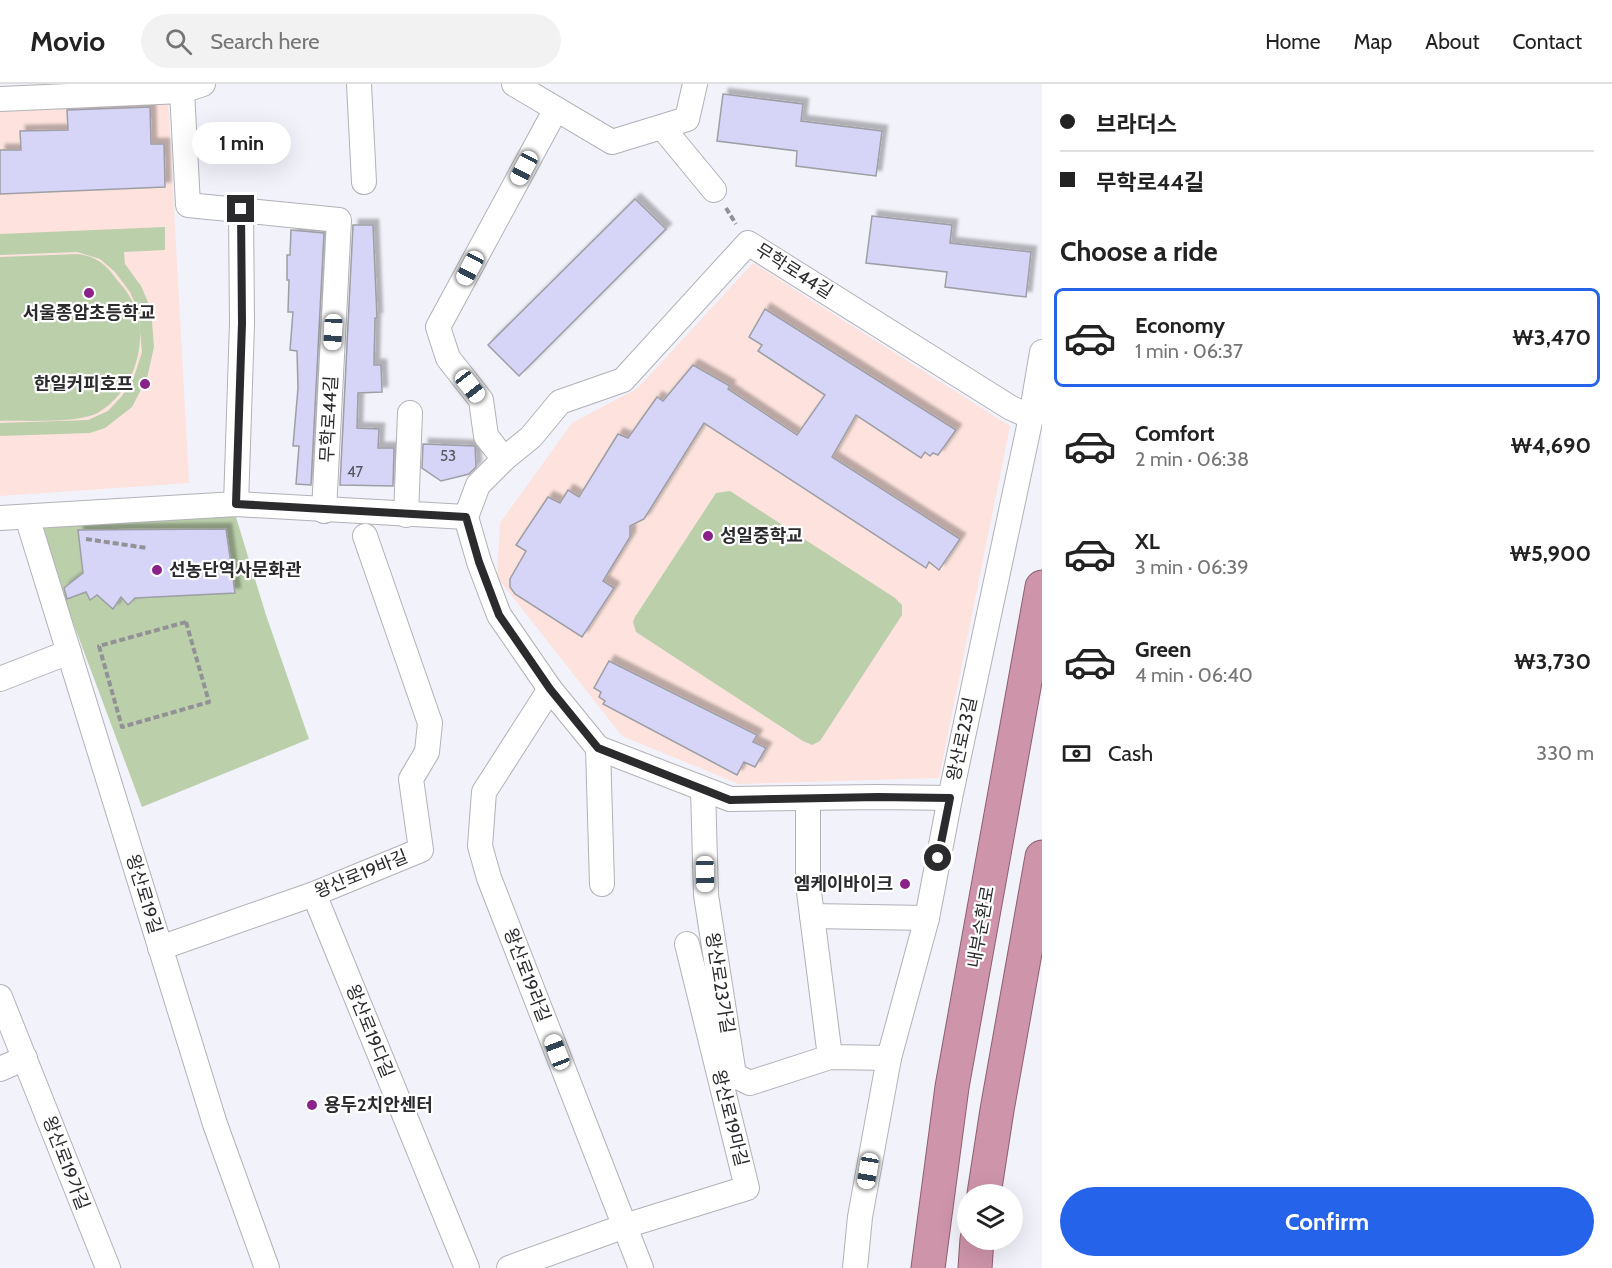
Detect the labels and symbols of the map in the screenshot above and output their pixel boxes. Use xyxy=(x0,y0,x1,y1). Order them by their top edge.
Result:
callout: 1 min xyxy=(192,122,290,164)
car xyxy=(508,148,540,188)
route end xyxy=(227,195,254,222)
street label: 무학로44길 xyxy=(751,239,837,303)
car xyxy=(454,248,486,288)
marker: 서울종암초등학교 xyxy=(82,286,96,300)
place label: 서울종암초등학교 xyxy=(23,302,155,324)
car xyxy=(323,314,343,350)
car xyxy=(452,366,488,406)
place label: 한일커피호프 xyxy=(34,373,133,395)
street label: 무학로44길 xyxy=(316,375,342,463)
marker: 한일커피호프 xyxy=(138,377,152,391)
house number: 53 xyxy=(440,447,456,465)
house number: 47 xyxy=(347,463,364,481)
place label: 성일중학교 xyxy=(720,525,803,547)
marker: 성일중학교 xyxy=(701,529,715,543)
place label: 선농단역사문화관 xyxy=(169,559,302,581)
marker: 선농단역사문화관 xyxy=(150,563,164,577)
street label: 왕산로23길 xyxy=(942,695,982,783)
route start xyxy=(924,844,951,871)
street label: 왕산로19바길 xyxy=(311,845,411,903)
street label: 왕산로19길 xyxy=(121,851,167,937)
car xyxy=(696,856,714,892)
place label: 엠케이바이크 xyxy=(794,873,893,895)
marker: 엠케이바이크 xyxy=(898,877,912,891)
street label: 내부순환로 xyxy=(963,884,999,970)
street label: 왕산로19라길 xyxy=(499,925,555,1025)
street label: 왕산로23가길 xyxy=(701,931,739,1035)
street label: 왕산로19다길 xyxy=(341,981,399,1081)
car xyxy=(542,1032,572,1072)
street label: 왕산로19마길 xyxy=(707,1067,753,1169)
place label: 용두2치안센터 xyxy=(324,1094,433,1116)
marker: 용두2치안센터 xyxy=(305,1098,319,1112)
street label: 왕산로19가길 xyxy=(38,1113,94,1213)
car xyxy=(856,1152,880,1190)

